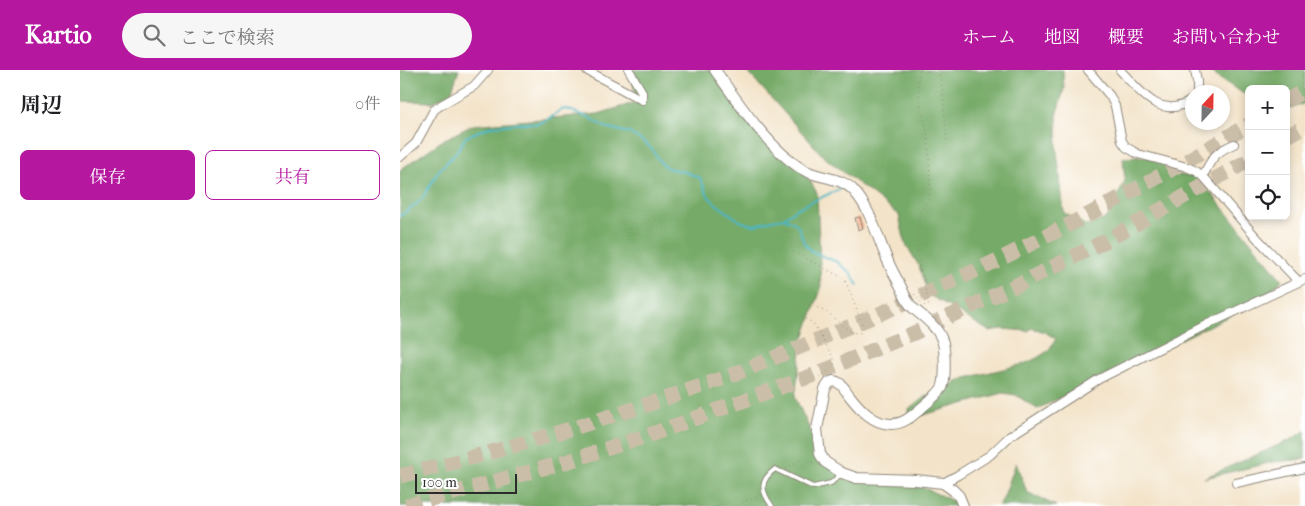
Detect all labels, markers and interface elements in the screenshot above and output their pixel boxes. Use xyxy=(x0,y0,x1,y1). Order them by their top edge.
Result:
search box xyxy=(122,13,472,58)
text: Kartio xyxy=(25,21,92,49)
icon: search xyxy=(140,21,168,49)
text: ここで検索 xyxy=(180,27,275,49)
text: ホーム xyxy=(962,27,1016,48)
text: 地図 xyxy=(1044,27,1080,48)
text: 概要 xyxy=(1108,27,1144,48)
text: お問い合わせ xyxy=(1172,27,1280,48)
north arrow xyxy=(1185,85,1230,130)
map controls xyxy=(1245,85,1290,220)
button: + xyxy=(1245,85,1290,130)
text: 周辺 xyxy=(20,93,62,117)
text: 0件 xyxy=(355,94,380,113)
button: − xyxy=(1245,130,1290,175)
button: 保存 xyxy=(20,150,195,200)
button: 共有 xyxy=(205,150,380,200)
button: locate xyxy=(1245,175,1290,220)
scale bar xyxy=(415,471,518,494)
text: 100 m xyxy=(422,474,457,491)

